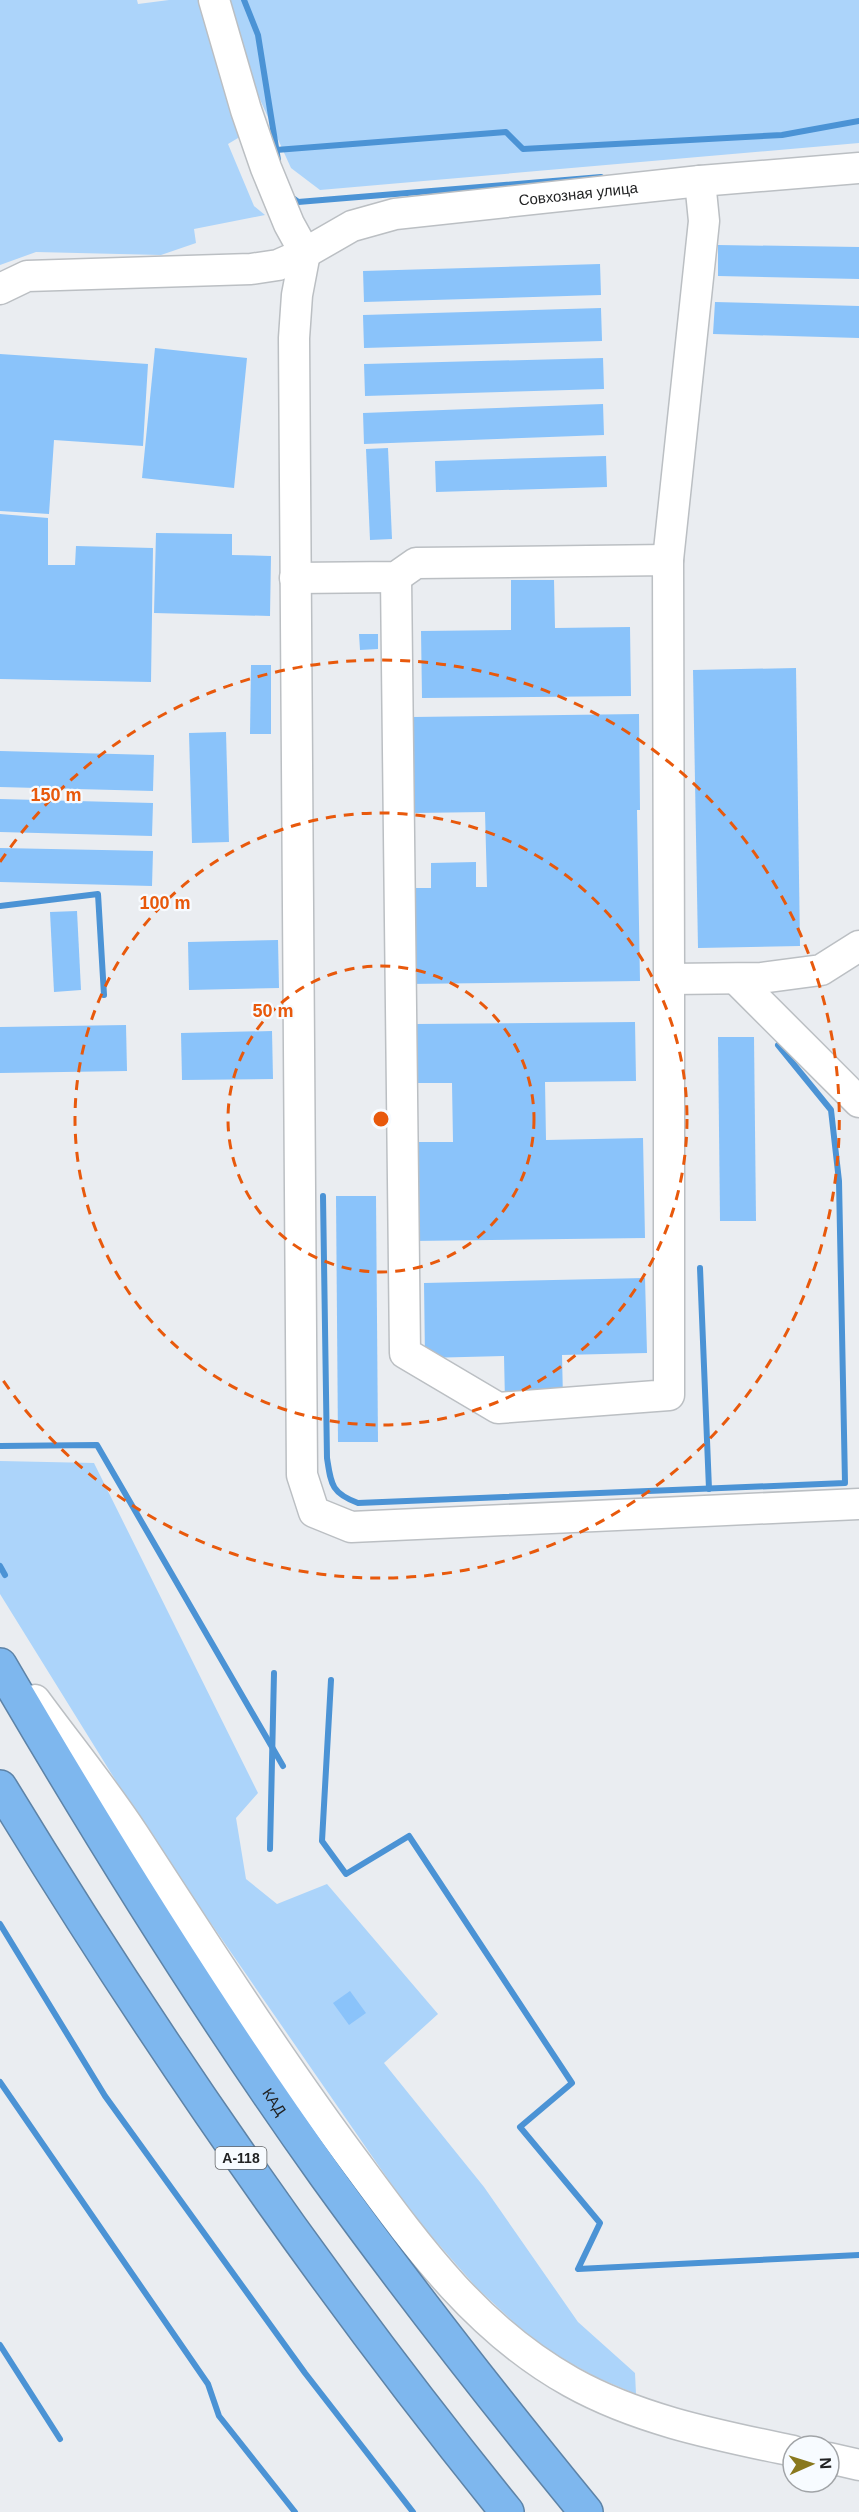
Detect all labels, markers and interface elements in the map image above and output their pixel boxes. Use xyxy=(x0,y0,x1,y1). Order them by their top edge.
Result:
street label: Совхозная улица xyxy=(518,179,639,209)
text: 150 m xyxy=(30,785,82,805)
text: 100 m xyxy=(139,893,191,913)
text: 50 m xyxy=(252,1001,294,1021)
centre of rings xyxy=(371,1109,391,1129)
street label: КАД xyxy=(259,2085,290,2119)
road number: А-118 xyxy=(216,2147,266,2169)
north arrow xyxy=(781,2434,841,2494)
text: N xyxy=(817,2457,834,2469)

